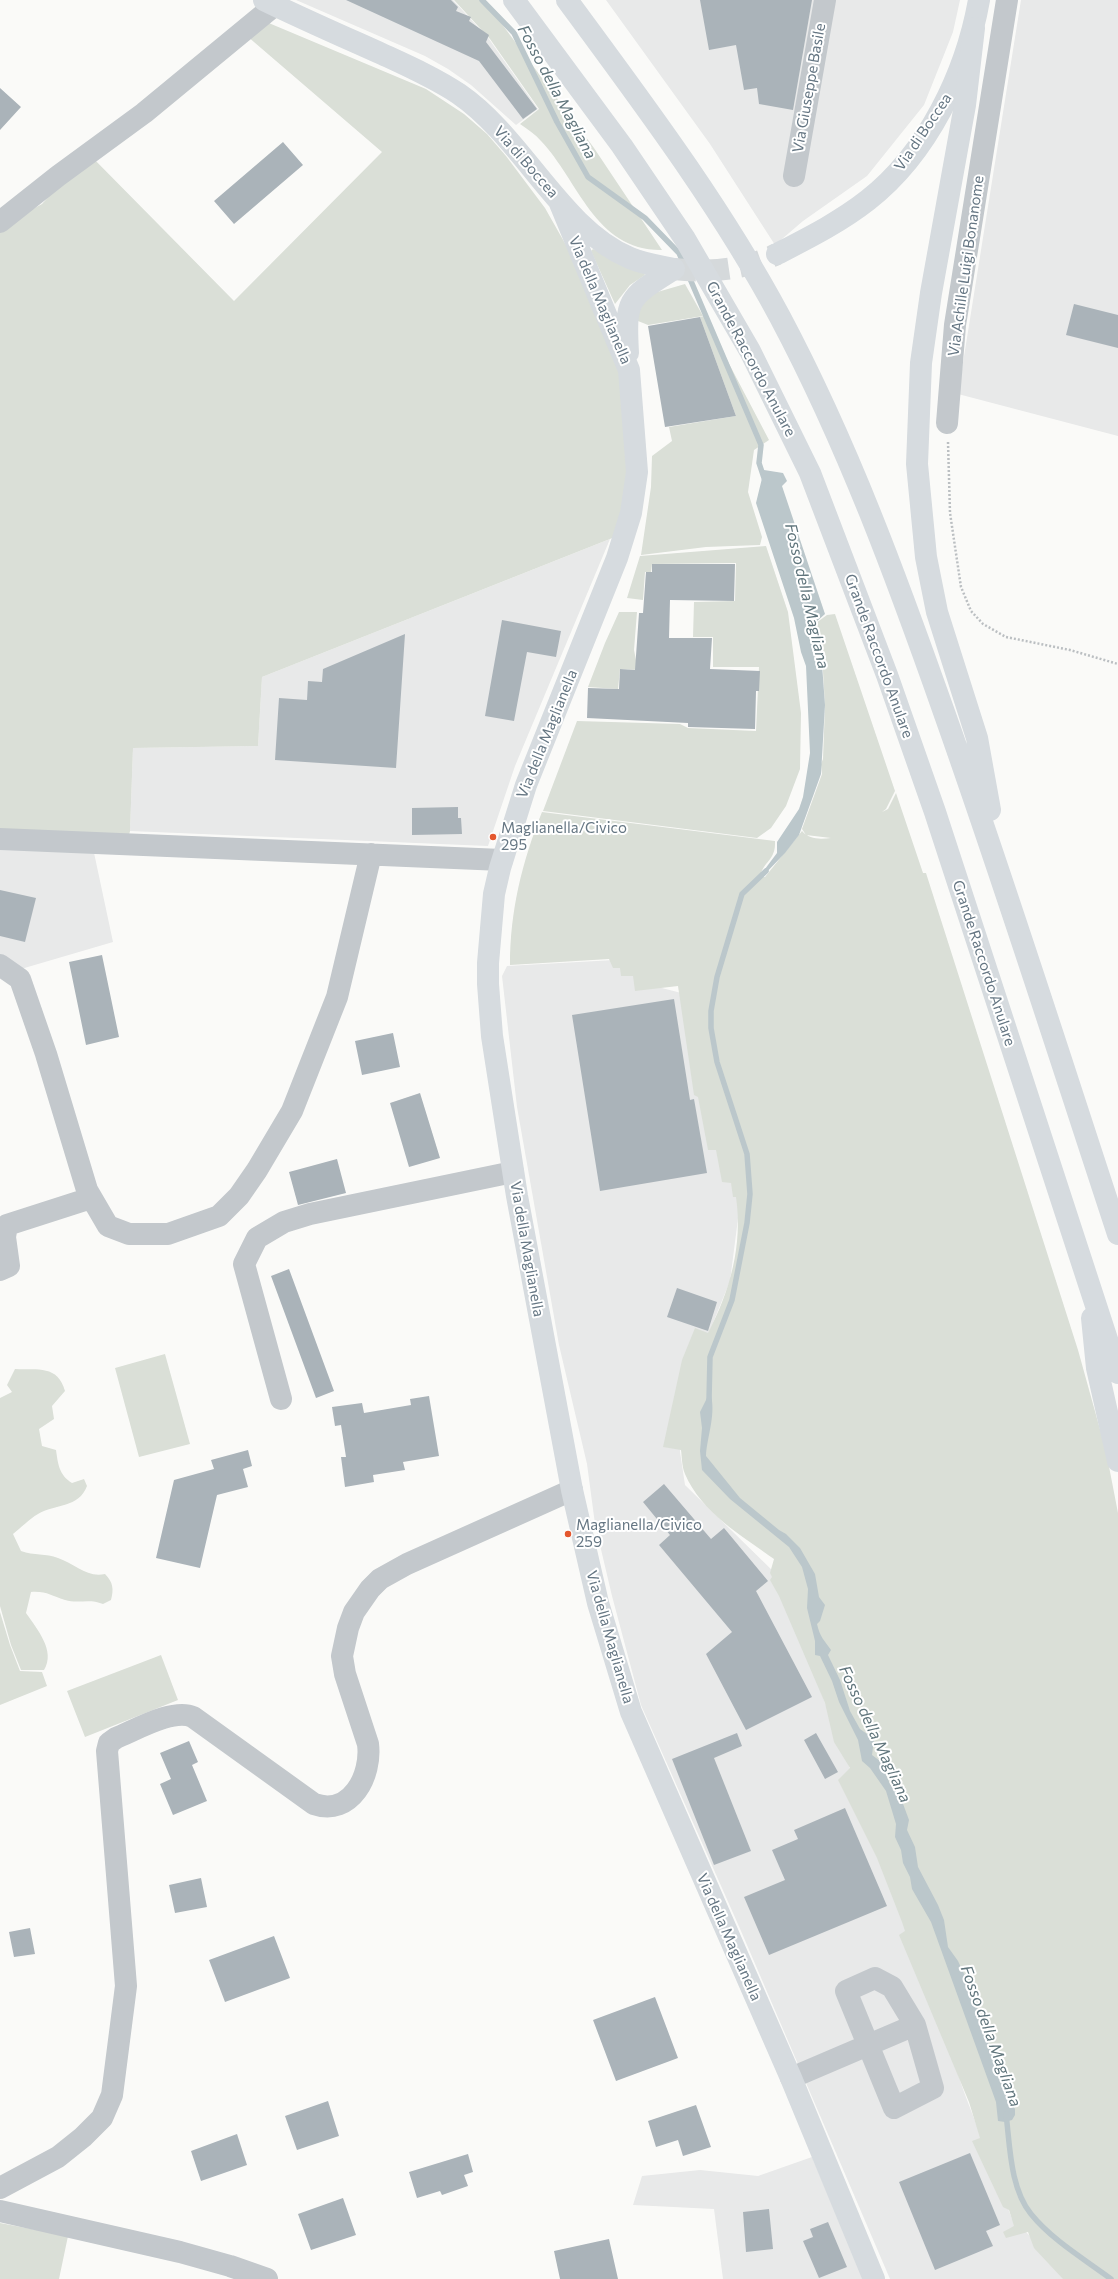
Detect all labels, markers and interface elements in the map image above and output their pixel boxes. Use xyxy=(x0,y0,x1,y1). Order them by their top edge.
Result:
water label: Fosso della Magliana xyxy=(514,22,600,162)
street label: Via Giuseppe Basile xyxy=(789,22,829,154)
street label: Via di Boccea xyxy=(891,90,955,174)
street label: Via di Boccea xyxy=(490,122,562,202)
street label: Via Achille Luigi Bonanome xyxy=(944,174,988,358)
street label: Via della Maglianella xyxy=(565,233,635,367)
street label: Grande Raccordo Anulare xyxy=(702,278,800,440)
water label: Fosso della Magliana xyxy=(781,521,833,671)
street label: Grande Raccordo Anulare xyxy=(841,572,917,740)
street label: Via della Maglianella xyxy=(513,667,581,801)
place label: Maglianella/Civico 295 xyxy=(501,819,627,854)
marker: Maglianella/Civico 295 xyxy=(488,832,498,842)
street label: Grande Raccordo Anulare xyxy=(949,878,1019,1048)
street label: Via della Maglianella xyxy=(506,1180,548,1318)
place label: Maglianella/Civico 259 xyxy=(576,1516,702,1551)
marker: Maglianella/Civico 259 xyxy=(563,1529,573,1539)
street label: Via della Maglianella xyxy=(582,1568,638,1706)
water label: Fosso della Magliana xyxy=(835,1662,915,1806)
street label: Via della Maglianella xyxy=(693,1871,765,2003)
water label: Fosso della Magliana xyxy=(957,1963,1025,2109)

